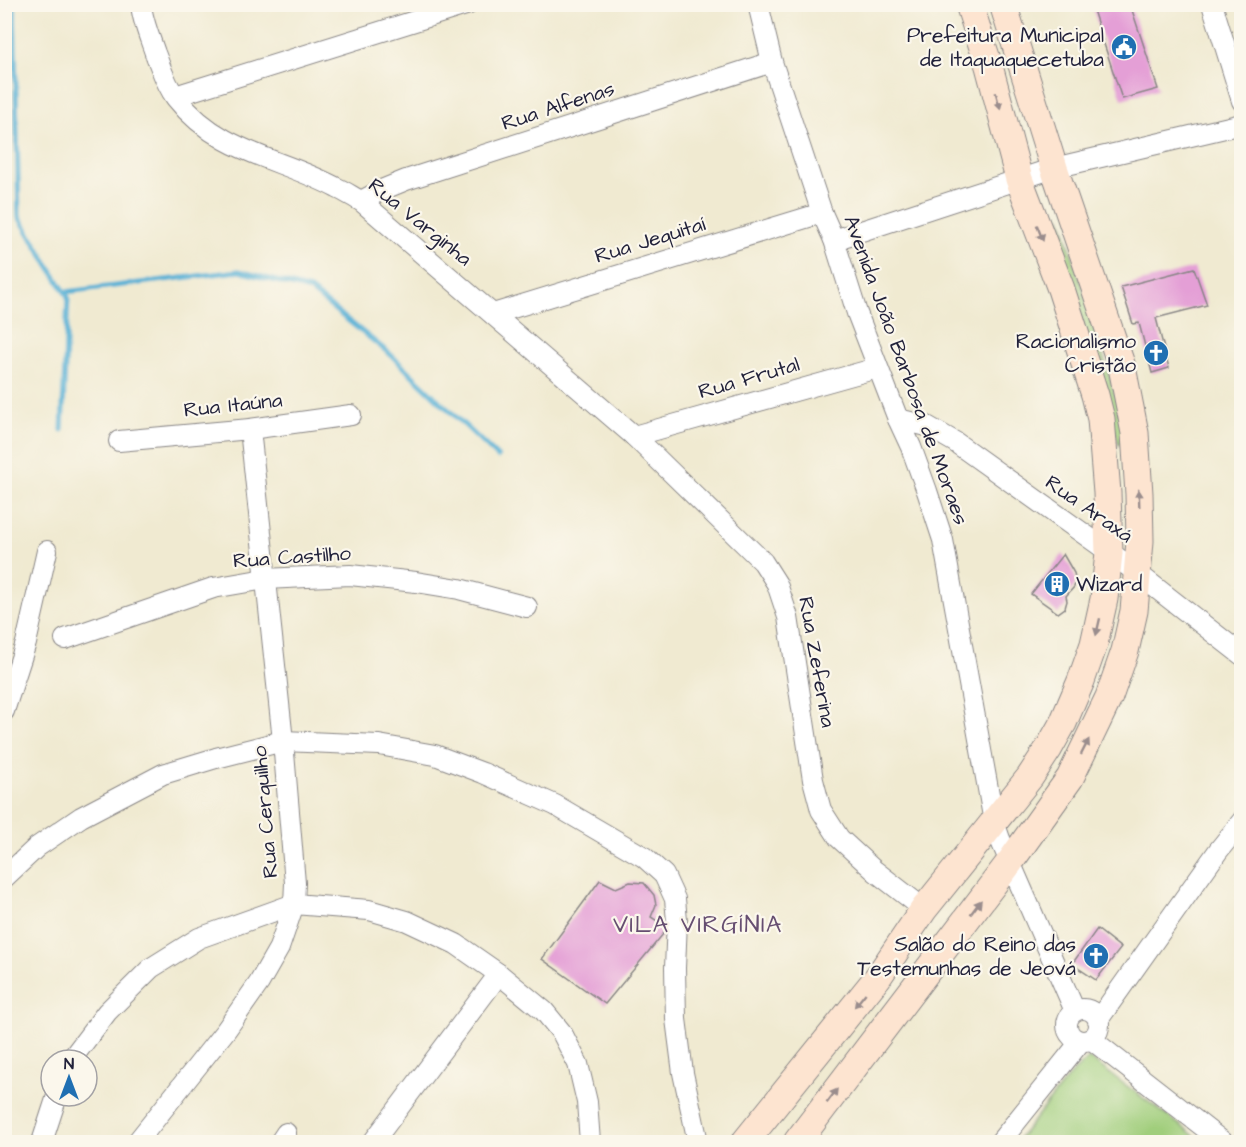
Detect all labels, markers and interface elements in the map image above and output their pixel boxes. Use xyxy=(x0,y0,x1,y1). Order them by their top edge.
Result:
place label: Prefeitura Municipal de Itaquaquecetuba xyxy=(907,21,1104,74)
public building icon: Prefeitura Municipal de Itaquaquecetuba xyxy=(1109,32,1139,62)
street label: Rua Alfenas xyxy=(498,74,618,138)
one-way arrow xyxy=(994,91,1004,110)
street label: Rua Varginha xyxy=(361,171,478,275)
street label: Rua Jequitaí xyxy=(591,209,710,271)
street label: Avenida João Barbosa de Moraes xyxy=(836,211,976,529)
one-way arrow xyxy=(1035,224,1045,242)
place label: Racionalismo Cristão xyxy=(1016,327,1136,380)
church icon: Racionalismo Cristão xyxy=(1141,338,1171,368)
street label: Rua Frutal xyxy=(695,350,803,406)
street label: Rua Itaúna xyxy=(182,385,284,425)
street label: Rua Araxá xyxy=(1039,468,1139,550)
one-way arrow xyxy=(1135,489,1144,508)
street label: Rua Castilho xyxy=(232,538,352,576)
building icon: Wizard xyxy=(1042,569,1072,599)
place label: Wizard xyxy=(1076,570,1143,599)
street label: Rua Zeferina xyxy=(791,594,843,730)
one-way arrow xyxy=(1092,617,1102,636)
one-way arrow xyxy=(1081,738,1090,755)
street label: Rua Cerquilho xyxy=(245,744,285,879)
one-way arrow xyxy=(969,900,981,915)
district label: VILA VIRGÍNIA xyxy=(613,908,783,942)
place label: Salão do Reino das Testemunhas de Jeová xyxy=(857,930,1076,983)
church icon: Salão do Reino das Testemunhas de Jeová xyxy=(1081,941,1111,971)
one-way arrow xyxy=(853,992,866,1008)
north arrow xyxy=(39,1048,99,1108)
text: N xyxy=(64,1053,74,1075)
one-way arrow xyxy=(826,1088,838,1104)

